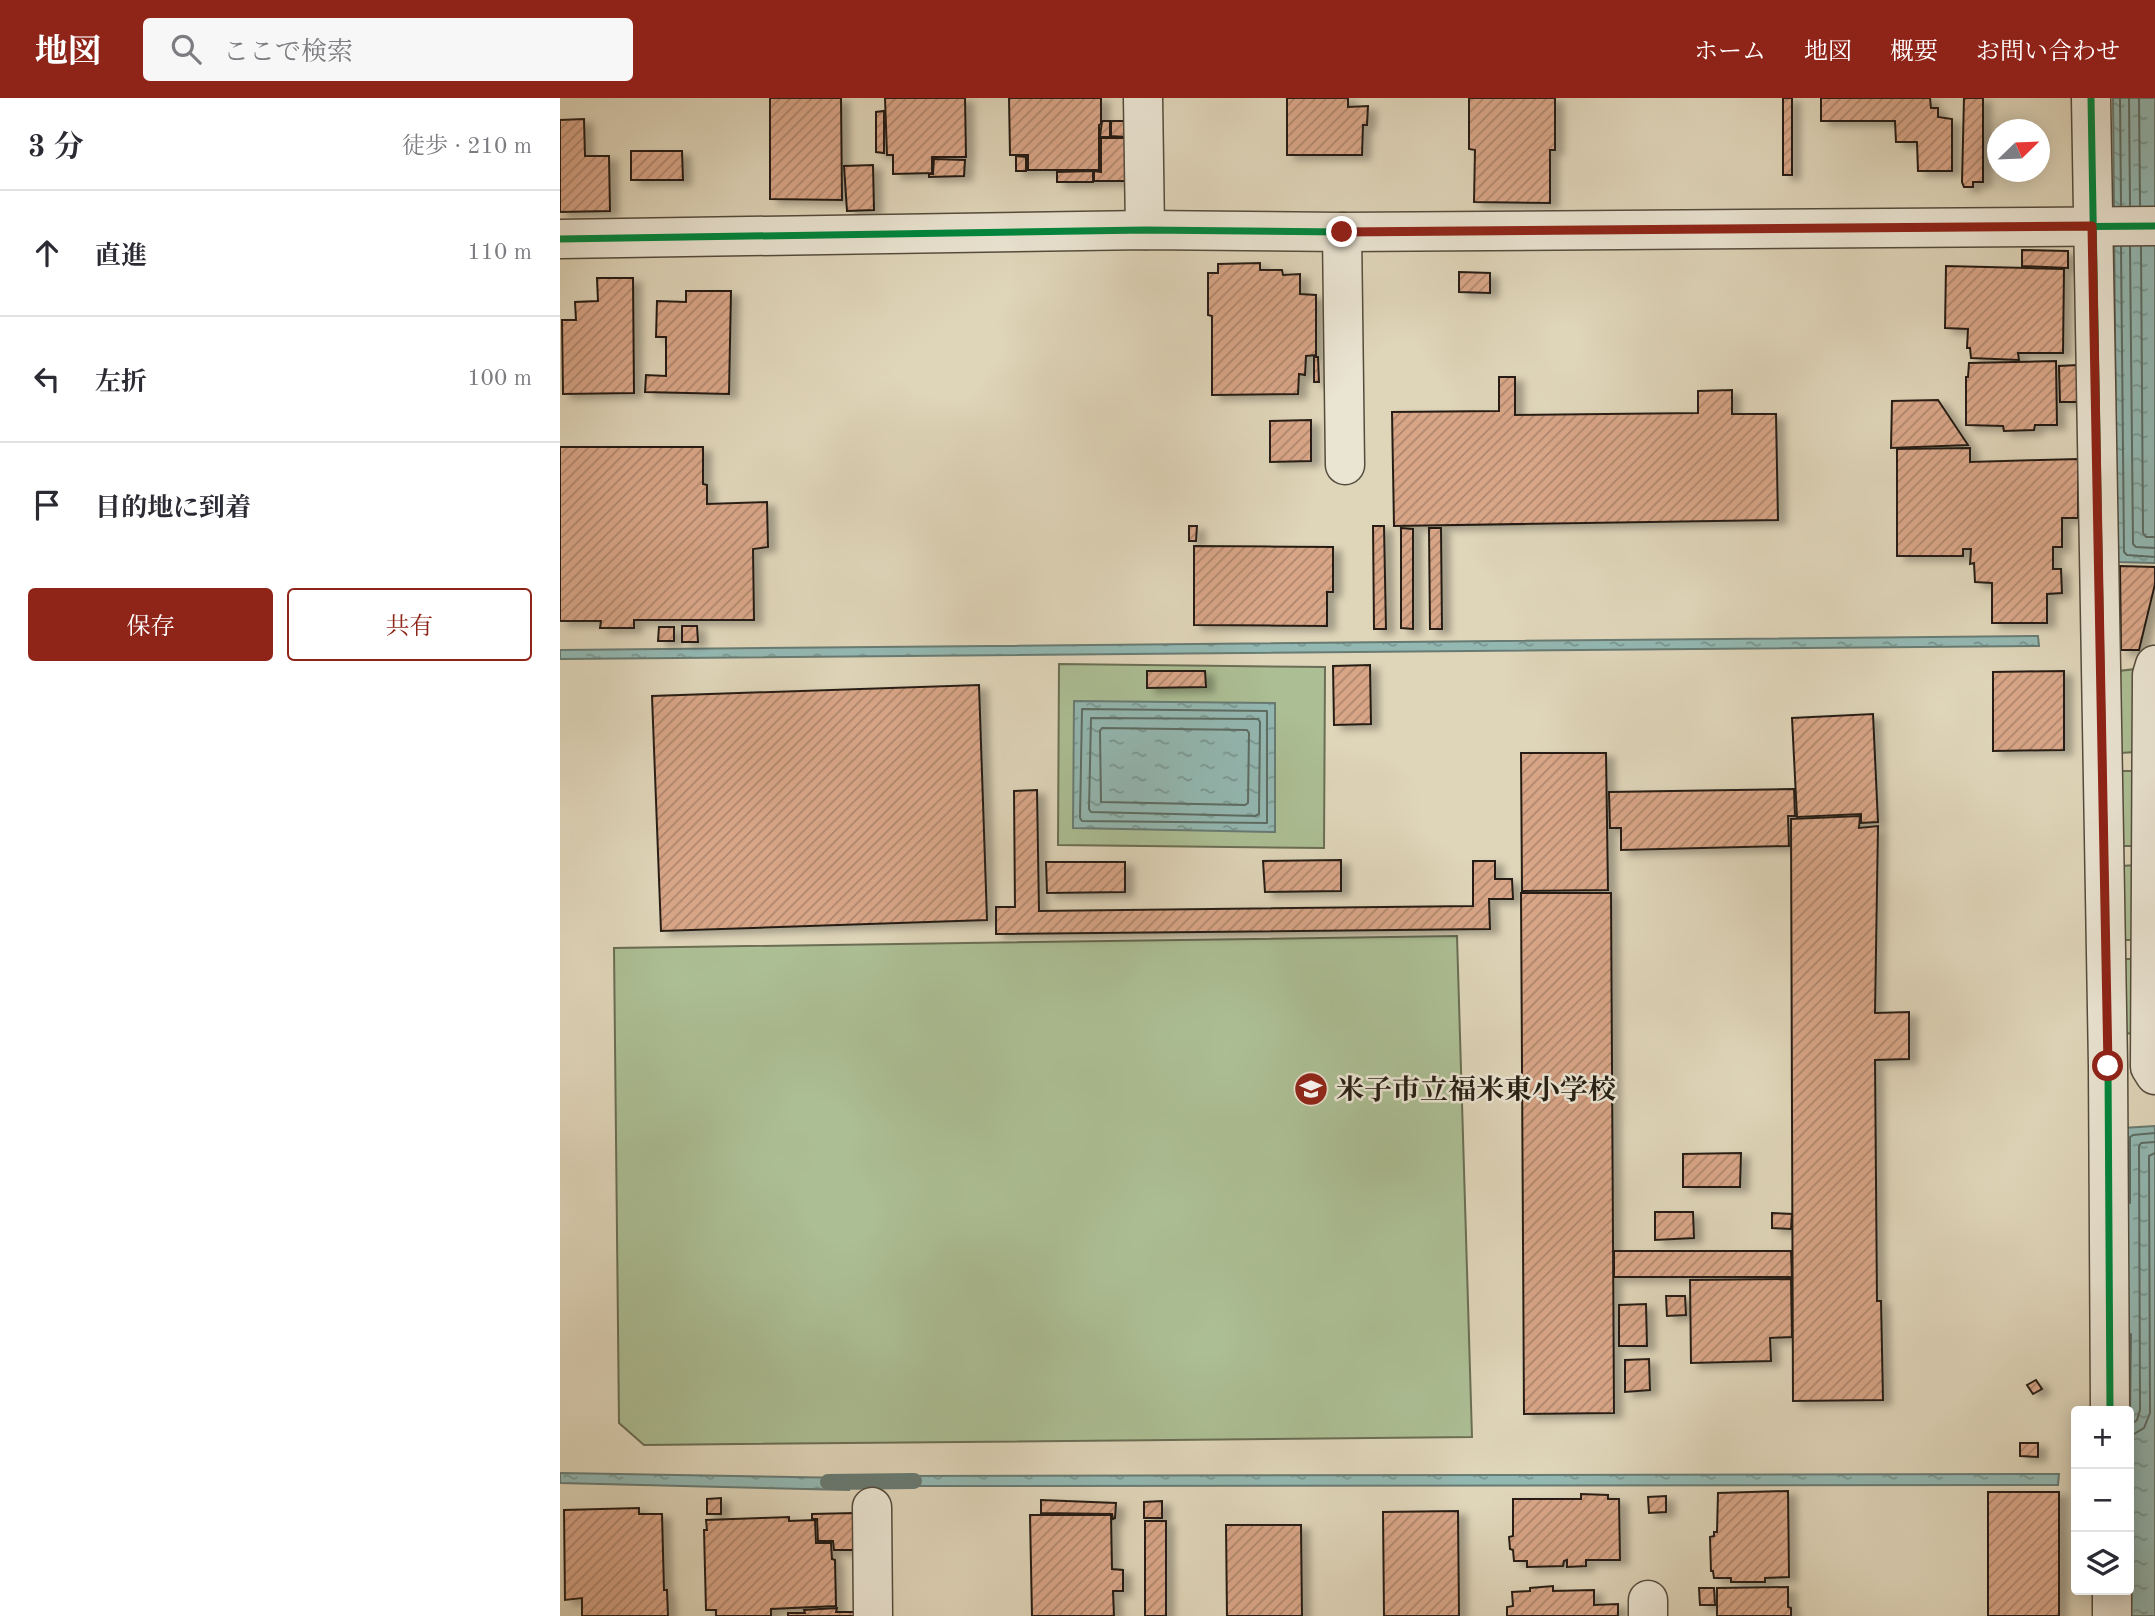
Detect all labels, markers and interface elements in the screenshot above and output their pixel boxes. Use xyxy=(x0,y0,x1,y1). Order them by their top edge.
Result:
search box xyxy=(143,18,633,81)
icon: search xyxy=(167,30,205,68)
text: 地図 xyxy=(35,37,101,70)
text: ここで検索 xyxy=(223,40,353,66)
text: ホーム xyxy=(1694,41,1766,65)
text: 地図 xyxy=(1804,41,1852,65)
text: 概要 xyxy=(1890,41,1938,65)
text: お問い合わせ xyxy=(1976,41,2120,65)
north arrow xyxy=(1987,119,2050,182)
text: 3 分 xyxy=(28,133,84,163)
text: 徒歩 · 210 m xyxy=(402,135,532,158)
route end xyxy=(1326,216,1357,247)
icon: ahead xyxy=(28,234,66,272)
text: 110 m xyxy=(467,241,532,264)
text: 直進 xyxy=(95,244,147,270)
icon: left xyxy=(28,360,66,398)
text: 100 m xyxy=(467,367,532,390)
text: 左折 xyxy=(95,370,147,396)
icon: arrive xyxy=(28,486,66,524)
text: 目的地に到着 xyxy=(95,496,251,522)
button: 保存 xyxy=(28,588,273,661)
button: 共有 xyxy=(287,588,532,661)
route start xyxy=(2092,1050,2123,1081)
school or university icon: 米子市立福米東小学校 xyxy=(1292,1070,1330,1108)
place label: 米子市立福米東小学校 xyxy=(1336,1075,1616,1106)
map controls xyxy=(2071,1406,2134,1595)
button: + xyxy=(2071,1406,2134,1469)
button: − xyxy=(2071,1469,2134,1532)
button: layers xyxy=(2071,1532,2134,1595)

